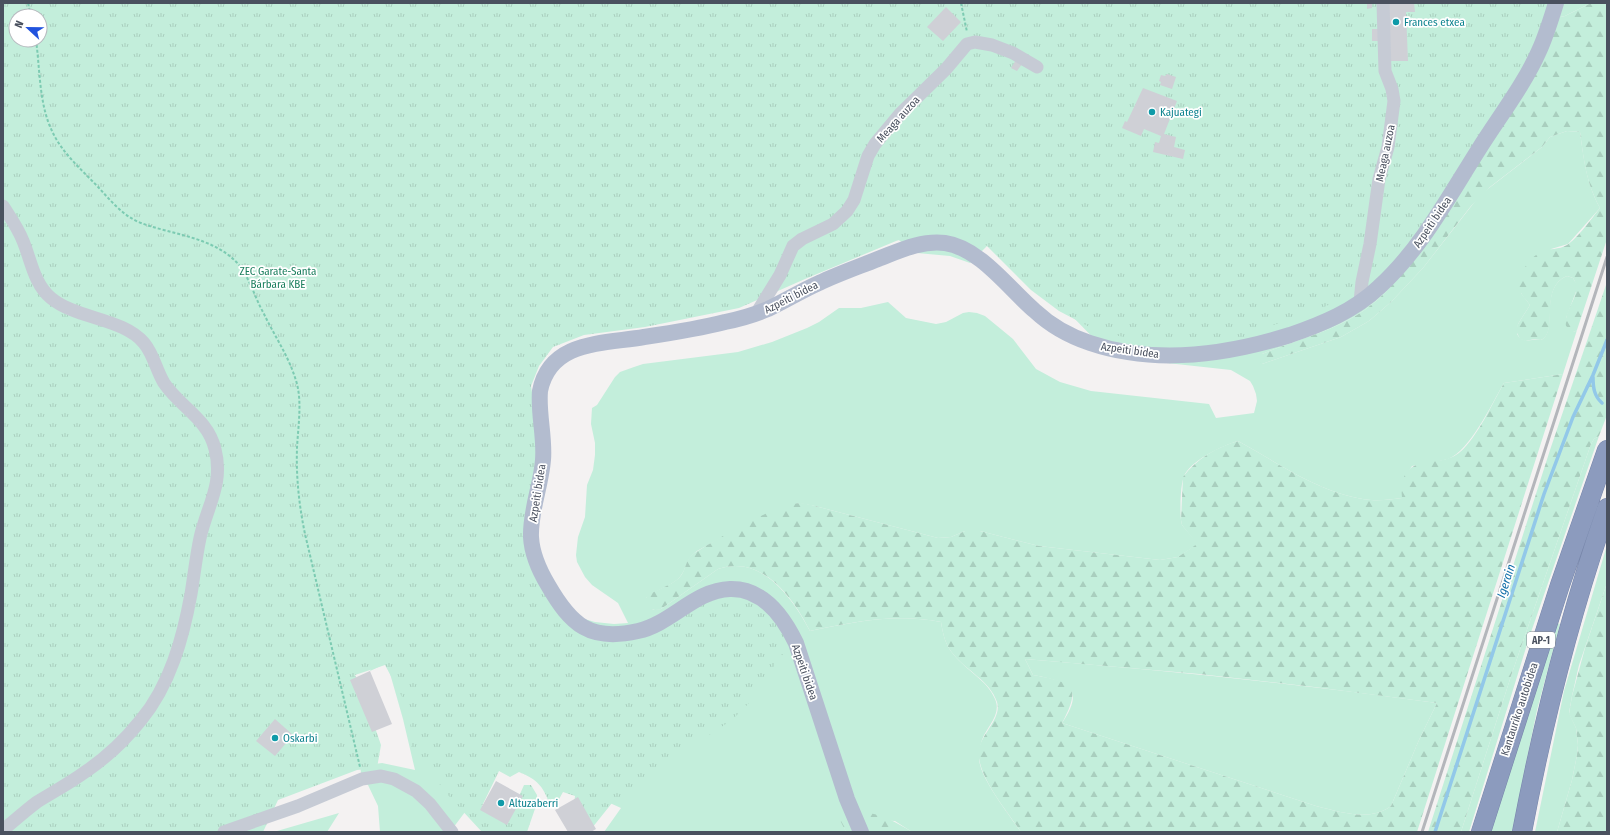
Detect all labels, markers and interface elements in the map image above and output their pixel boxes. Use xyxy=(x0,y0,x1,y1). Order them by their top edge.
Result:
north arrow xyxy=(8,8,48,48)
place label: Frances etxea xyxy=(1404,16,1465,29)
marker: Frances etxea xyxy=(1391,17,1401,27)
text: N xyxy=(12,19,26,30)
street label: Meaga auzoa xyxy=(874,93,923,145)
place label: Kajuategi xyxy=(1160,106,1202,119)
marker: Kajuategi xyxy=(1147,107,1157,117)
street label: Meaga auzoa xyxy=(1373,123,1398,183)
street label: Azpeiti bidea xyxy=(1411,194,1454,250)
park label: ZEC Garate-Santa Bárbara KBE xyxy=(239,265,317,291)
street label: Azpeiti bidea xyxy=(762,278,820,316)
street label: Azpeiti bidea xyxy=(1100,340,1160,361)
street label: Azpeiti bidea xyxy=(527,463,548,523)
water label: Igerain xyxy=(1494,562,1518,600)
road number: AP-1 xyxy=(1527,632,1555,648)
street label: Azpeiti bidea xyxy=(789,642,820,702)
street label: Kantauriko autobidea xyxy=(1498,661,1541,757)
place label: Oskarbi xyxy=(283,732,318,745)
marker: Oskarbi xyxy=(270,733,280,743)
place label: Altuzaberri xyxy=(509,797,559,810)
marker: Altuzaberri xyxy=(496,798,506,808)

